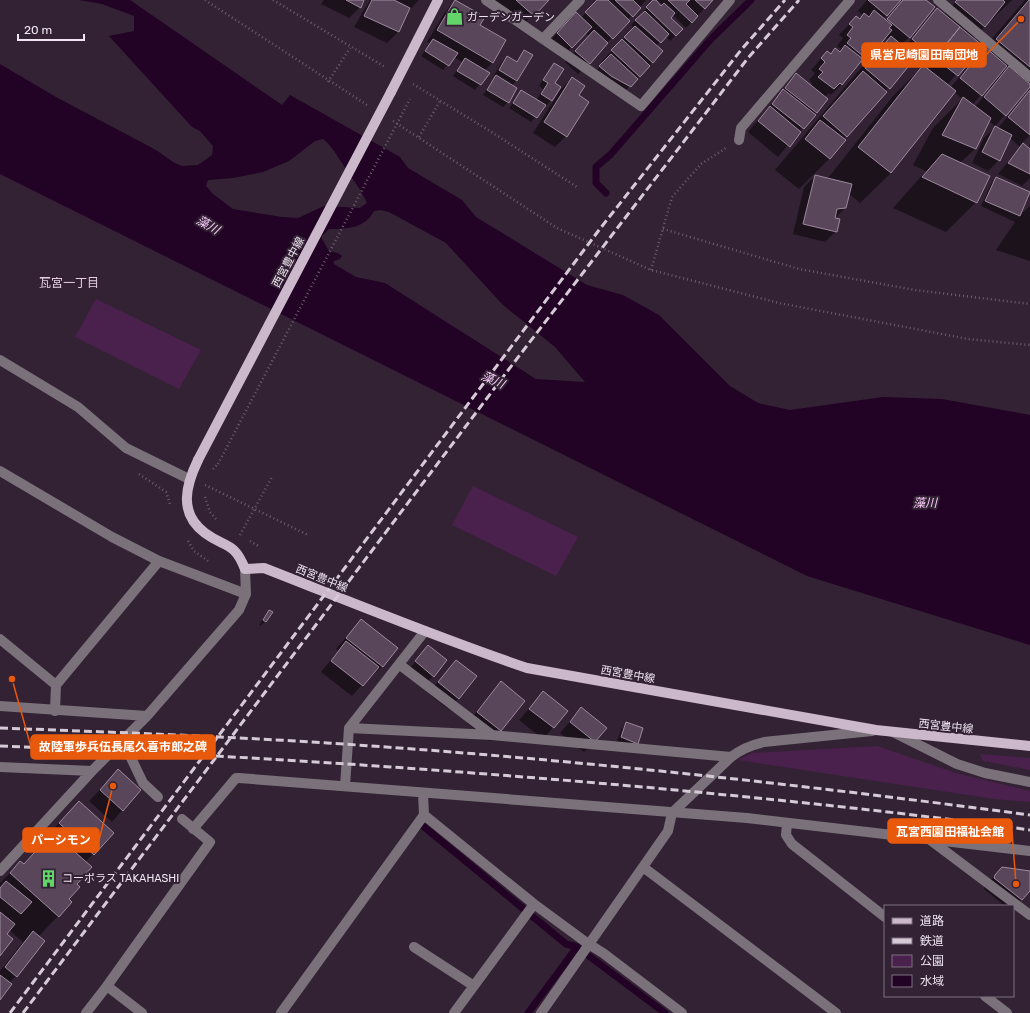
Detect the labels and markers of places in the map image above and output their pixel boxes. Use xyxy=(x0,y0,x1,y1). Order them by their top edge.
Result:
shop icon: ガーデンガーデン xyxy=(444,7,464,27)
place label: ガーデンガーデン xyxy=(467,11,555,24)
callout: 県営尼崎園田南団地 xyxy=(862,43,986,67)
callout: 故陸軍歩兵伍長尾久喜市郎之碑 xyxy=(31,735,215,759)
callout: 瓦宮西園田福祉会館 xyxy=(888,819,1012,843)
callout: パーシモン xyxy=(23,828,99,852)
building icon: コーポラス TAKAHASHI xyxy=(39,868,59,888)
place label: コーポラス TAKAHASHI xyxy=(62,872,179,885)

